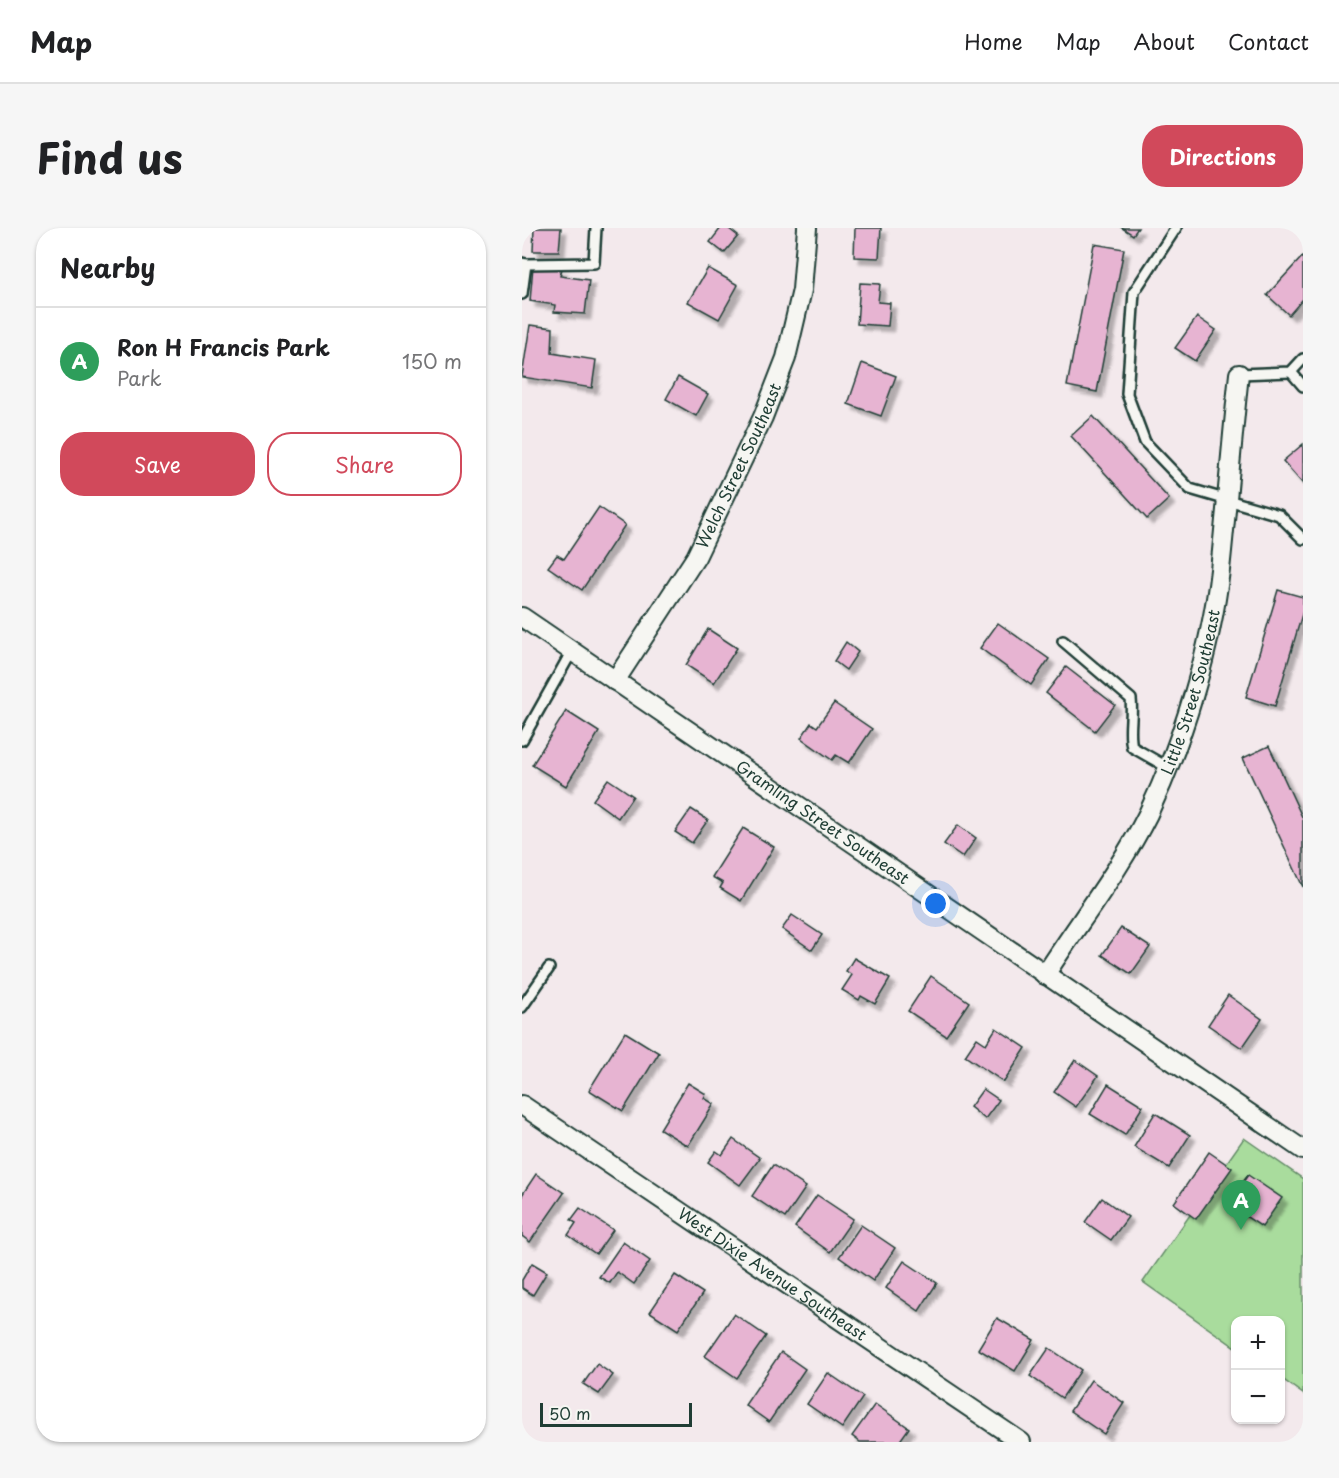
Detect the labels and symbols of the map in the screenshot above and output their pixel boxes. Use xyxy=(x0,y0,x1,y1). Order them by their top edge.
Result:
street label: Welch Street Southeast xyxy=(689,379,786,552)
street label: Little Street Southeast xyxy=(1154,607,1225,778)
street label: Gramling Street Southeast xyxy=(732,754,915,889)
your location xyxy=(921,889,950,918)
pin: A xyxy=(1222,1180,1260,1230)
street label: West Dixie Avenue Southeast xyxy=(674,1201,872,1346)
scale bar xyxy=(540,1400,692,1428)

